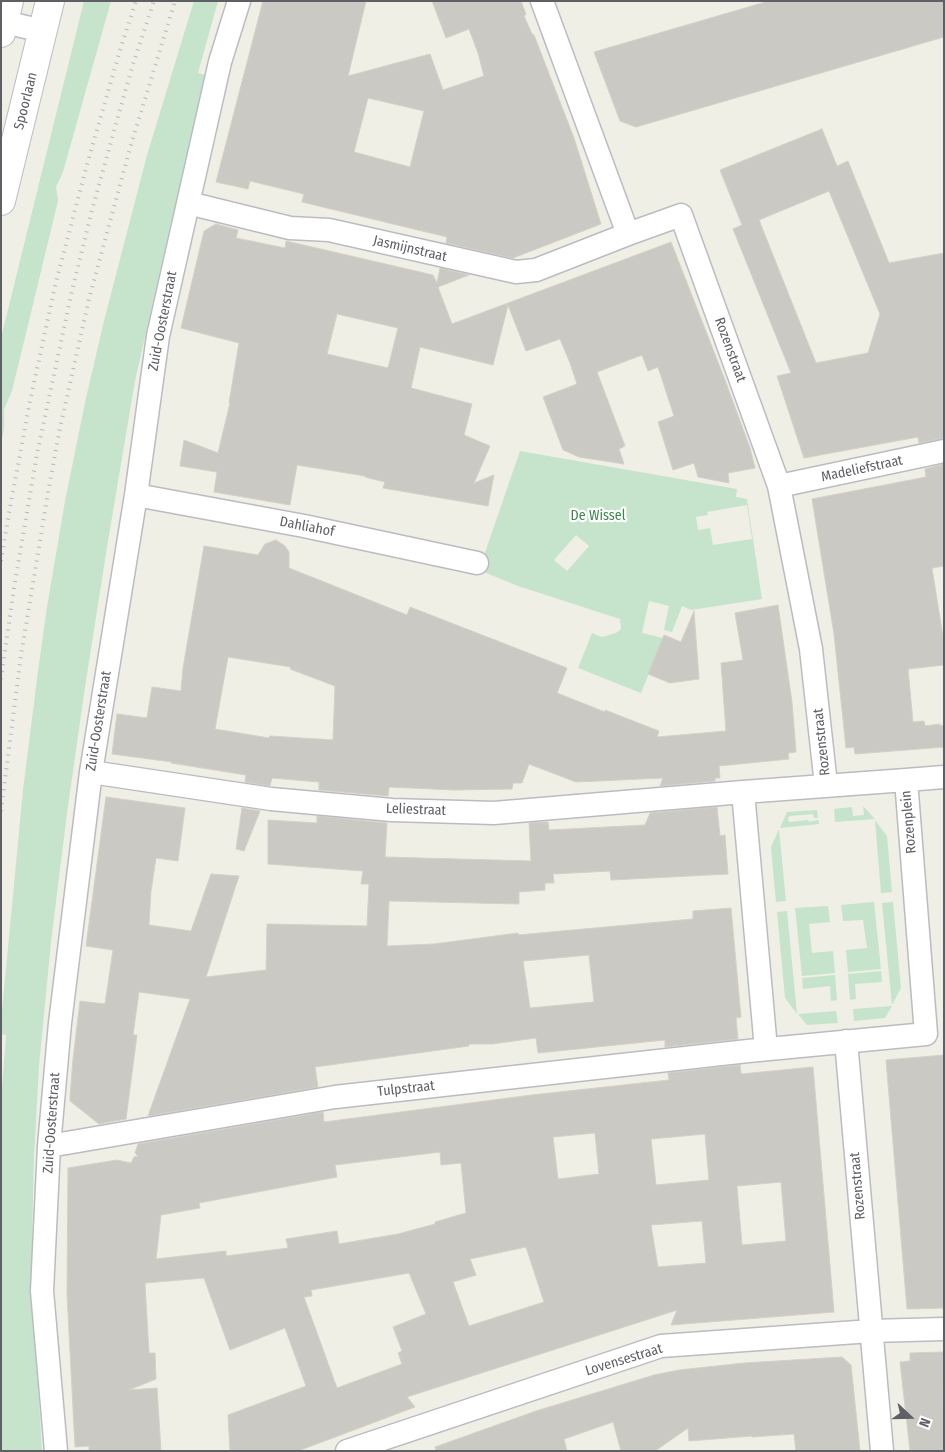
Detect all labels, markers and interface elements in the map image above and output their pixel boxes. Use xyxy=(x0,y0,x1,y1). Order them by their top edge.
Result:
street label: Spoorlaan xyxy=(11,71,41,131)
street label: Jasmijnstraat xyxy=(372,232,448,266)
street label: Zuid-Oosterstraat xyxy=(145,270,181,372)
street label: Rozenstraat xyxy=(711,315,749,385)
street label: Madeliefstraat xyxy=(820,452,904,486)
park label: De Wissel xyxy=(571,508,625,524)
street label: Dahliahof xyxy=(278,513,336,541)
street label: Zuid-Oosterstraat xyxy=(83,670,115,772)
street label: Rozenstraat xyxy=(810,707,834,777)
street label: Rozenplein xyxy=(898,790,920,854)
street label: Leliestraat xyxy=(386,801,446,819)
street label: Zuid-Oosterstraat xyxy=(40,1072,64,1174)
street label: Tulpstraat xyxy=(376,1078,436,1100)
street label: Rozenstraat xyxy=(847,1152,869,1220)
street label: Lovensestraat xyxy=(583,1340,665,1380)
north arrow xyxy=(885,1392,935,1442)
text: N xyxy=(915,1416,934,1430)

